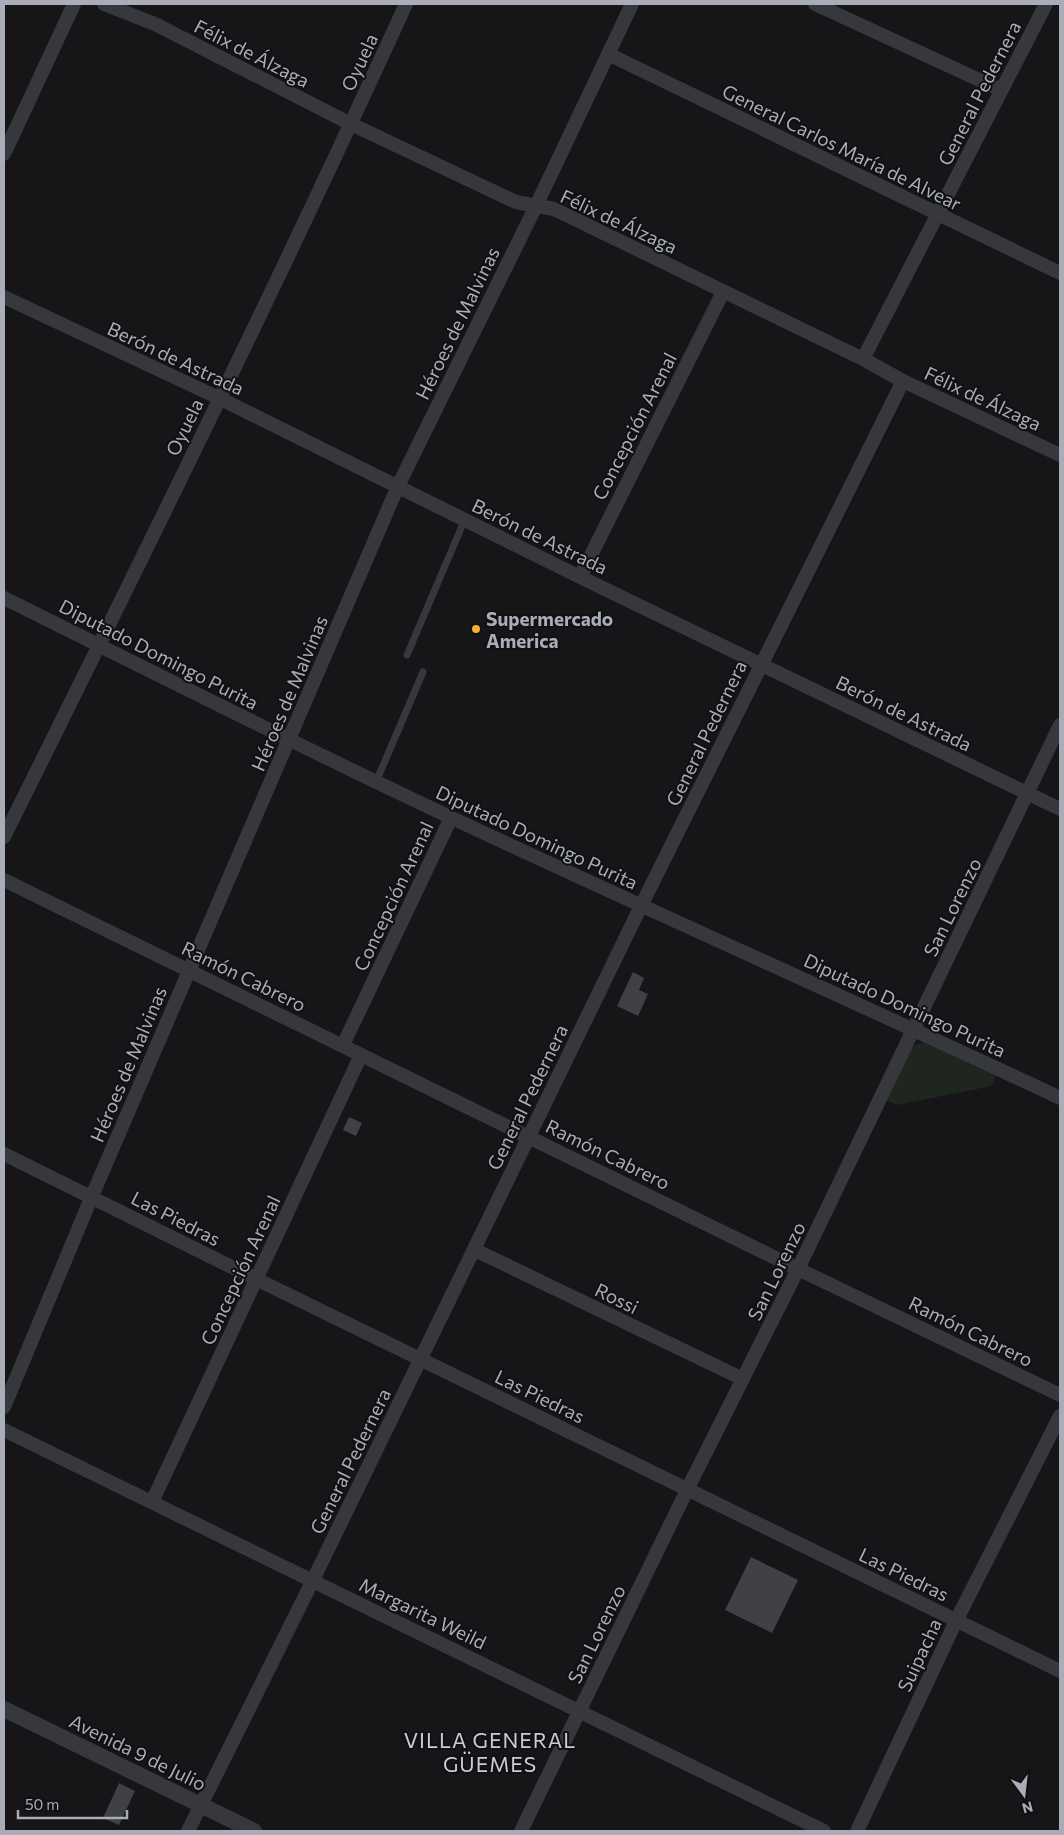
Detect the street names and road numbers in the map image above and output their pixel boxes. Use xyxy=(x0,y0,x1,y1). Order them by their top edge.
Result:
street label: Félix de Álzaga xyxy=(191,14,313,92)
street label: General Pedernera xyxy=(933,17,1025,169)
street label: Oyuela xyxy=(336,30,382,94)
street label: General Carlos María de Alvear xyxy=(719,79,966,215)
street label: Félix de Álzaga xyxy=(557,184,681,258)
street label: Héroes de Malvinas xyxy=(410,243,504,403)
street label: Berón de Astrada xyxy=(104,316,248,400)
street label: Concepción Arenal xyxy=(587,349,681,503)
street label: Félix de Álzaga xyxy=(921,361,1045,435)
street label: Oyuela xyxy=(160,395,208,459)
street label: Berón de Astrada xyxy=(469,493,611,579)
street label: Diputado Domingo Purita xyxy=(56,594,262,714)
street label: Héroes de Malvinas xyxy=(246,612,332,774)
street label: General Pedernera xyxy=(661,656,751,810)
street label: Berón de Astrada xyxy=(833,670,975,756)
street label: Diputado Domingo Purita xyxy=(432,780,642,894)
street label: Concepción Arenal xyxy=(348,818,438,974)
street label: San Lorenzo xyxy=(918,854,986,960)
street label: Ramón Cabrero xyxy=(178,936,310,1016)
street label: Diputado Domingo Purita xyxy=(800,948,1010,1062)
street label: Héroes de Malvinas xyxy=(85,983,171,1145)
street label: General Pedernera xyxy=(482,1020,572,1174)
street label: Ramón Cabrero xyxy=(542,1114,674,1194)
street label: Las Piedras xyxy=(128,1186,224,1250)
street label: Concepción Arenal xyxy=(195,1192,285,1348)
street label: San Lorenzo xyxy=(742,1218,810,1324)
street label: Rossi xyxy=(592,1278,642,1318)
street label: Ramón Cabrero xyxy=(905,1291,1037,1371)
street label: Las Piedras xyxy=(491,1364,589,1428)
street label: General Pedernera xyxy=(305,1384,395,1538)
street label: Las Piedras xyxy=(855,1542,953,1606)
street label: Margarita Weild xyxy=(356,1572,490,1654)
street label: San Lorenzo xyxy=(562,1581,630,1687)
street label: Suipacha xyxy=(892,1615,946,1695)
street label: Avenida 9 de Julio xyxy=(66,1709,210,1795)

